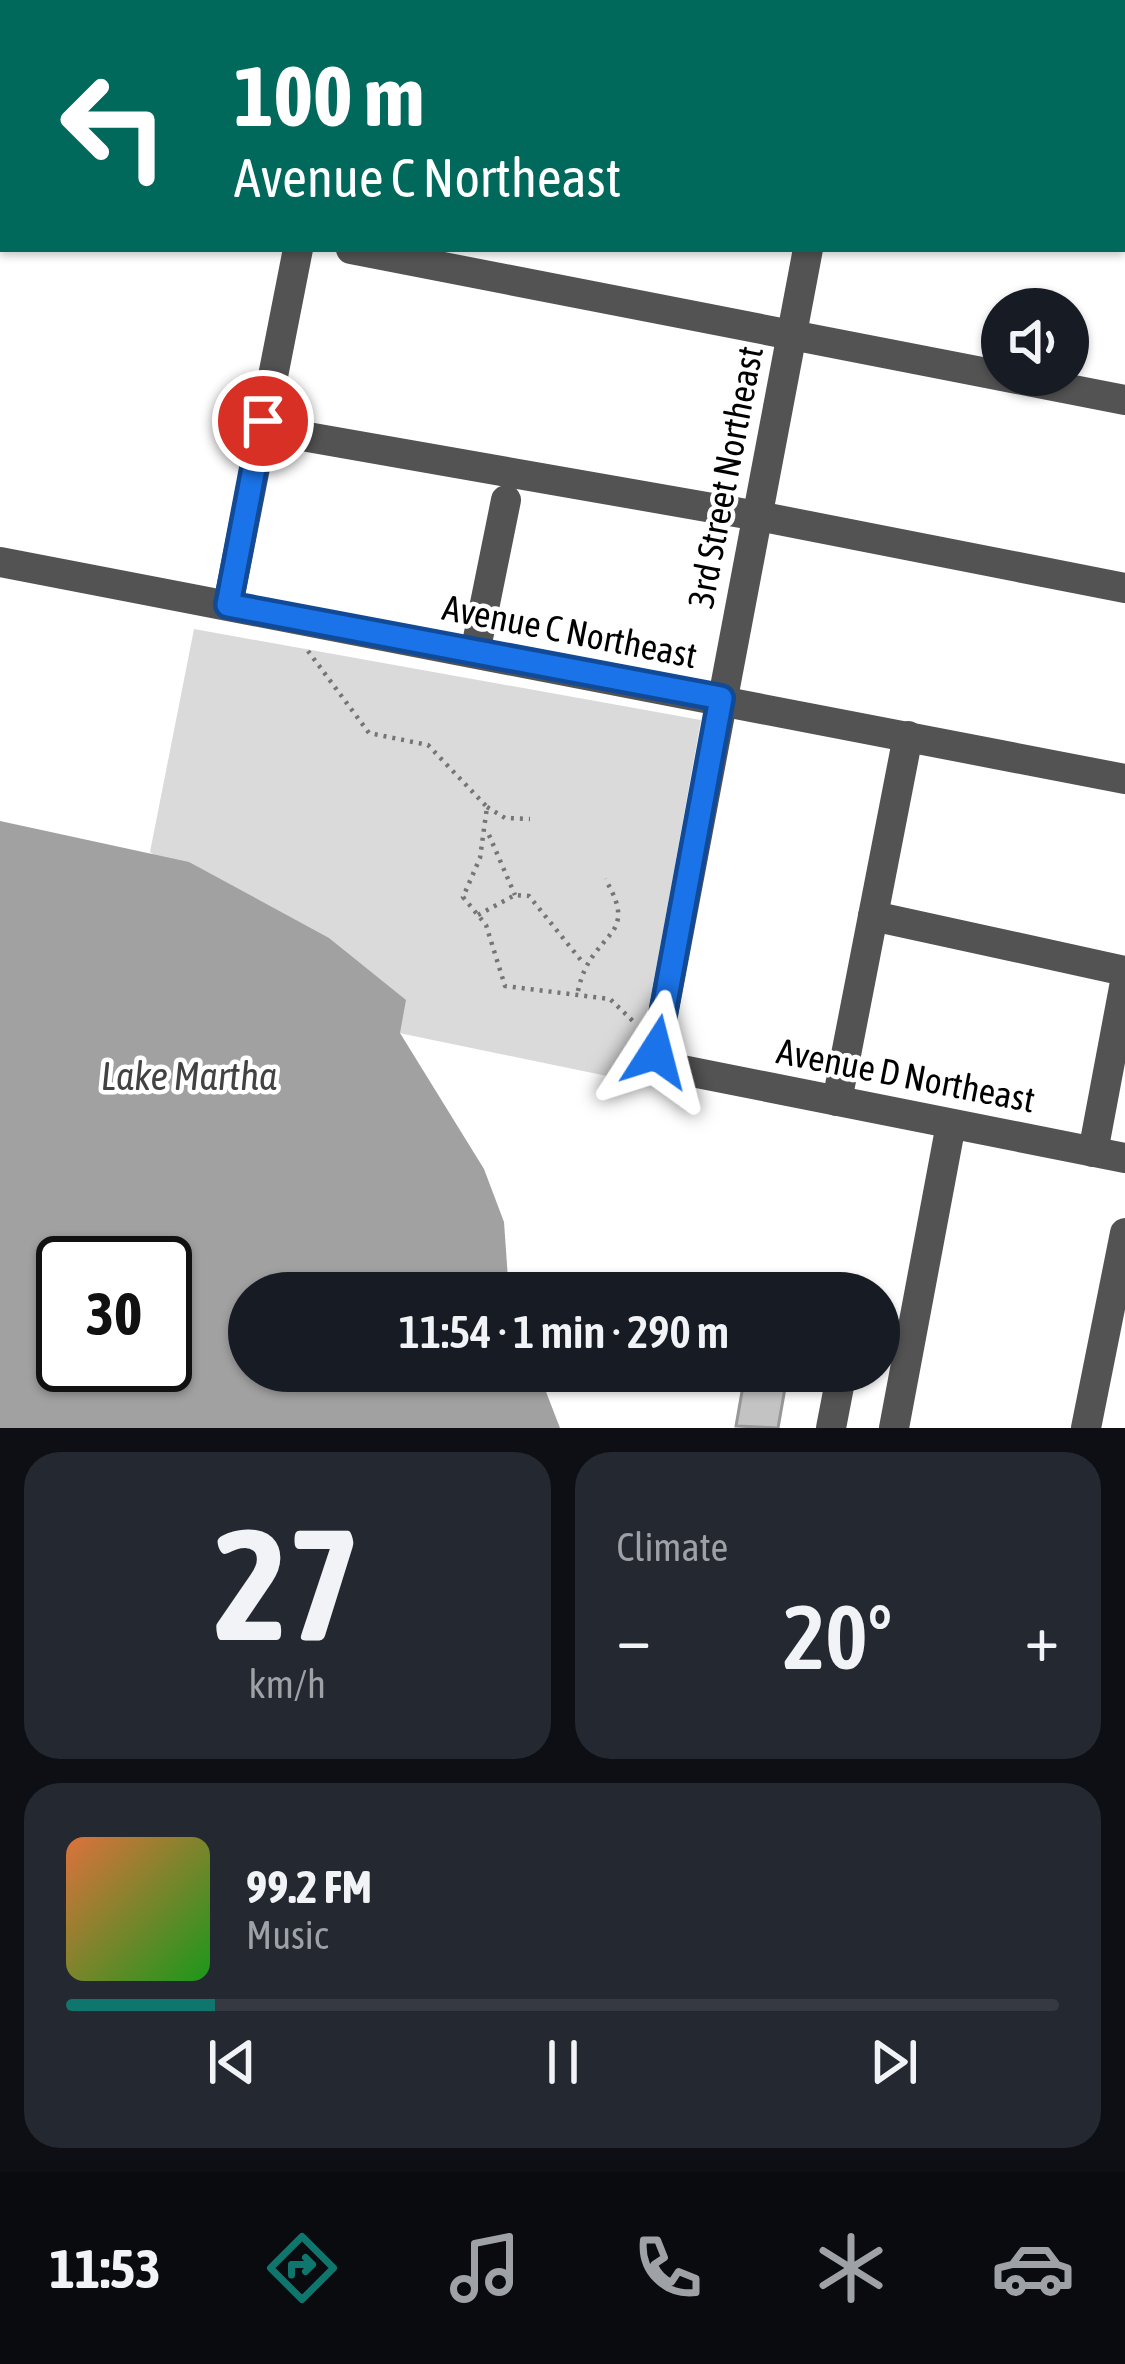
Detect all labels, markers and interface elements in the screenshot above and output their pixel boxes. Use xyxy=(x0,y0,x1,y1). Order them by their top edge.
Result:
icon: left xyxy=(36,48,192,204)
text: 100 m xyxy=(234,48,424,144)
text: Avenue C Northeast xyxy=(234,147,621,208)
map controls xyxy=(981,288,1089,396)
button: sound xyxy=(981,288,1089,396)
street label: 3rd Street Northeast xyxy=(679,342,771,612)
pin xyxy=(212,370,314,472)
icon: arrive xyxy=(230,388,296,454)
street label: Avenue C Northeast xyxy=(439,586,701,676)
position arrow xyxy=(593,989,719,1115)
street label: Avenue D Northeast xyxy=(773,1029,1039,1121)
water label: Lake Martha xyxy=(101,1054,277,1098)
speed limit sign: 30 xyxy=(36,1236,192,1392)
text: 11:54 · 1 min · 290 m xyxy=(399,1306,729,1358)
text: 27 xyxy=(214,1494,361,1673)
text: Climate xyxy=(617,1525,728,1569)
text: 20° xyxy=(783,1585,892,1688)
text: − xyxy=(617,1599,651,1675)
text: + xyxy=(1025,1599,1059,1675)
text: km/h xyxy=(249,1662,326,1706)
text: 99.2 FM xyxy=(246,1861,372,1913)
text: Music xyxy=(246,1913,328,1957)
icon: previous xyxy=(199,2029,265,2095)
icon: pause xyxy=(530,2029,596,2095)
icon: next xyxy=(861,2029,927,2095)
icon: directions xyxy=(260,2226,344,2310)
icon: music xyxy=(443,2226,527,2310)
icon: phone xyxy=(626,2226,710,2310)
icon: climate xyxy=(809,2226,893,2310)
icon: car xyxy=(991,2226,1075,2310)
text: 11:53 xyxy=(49,2238,161,2299)

